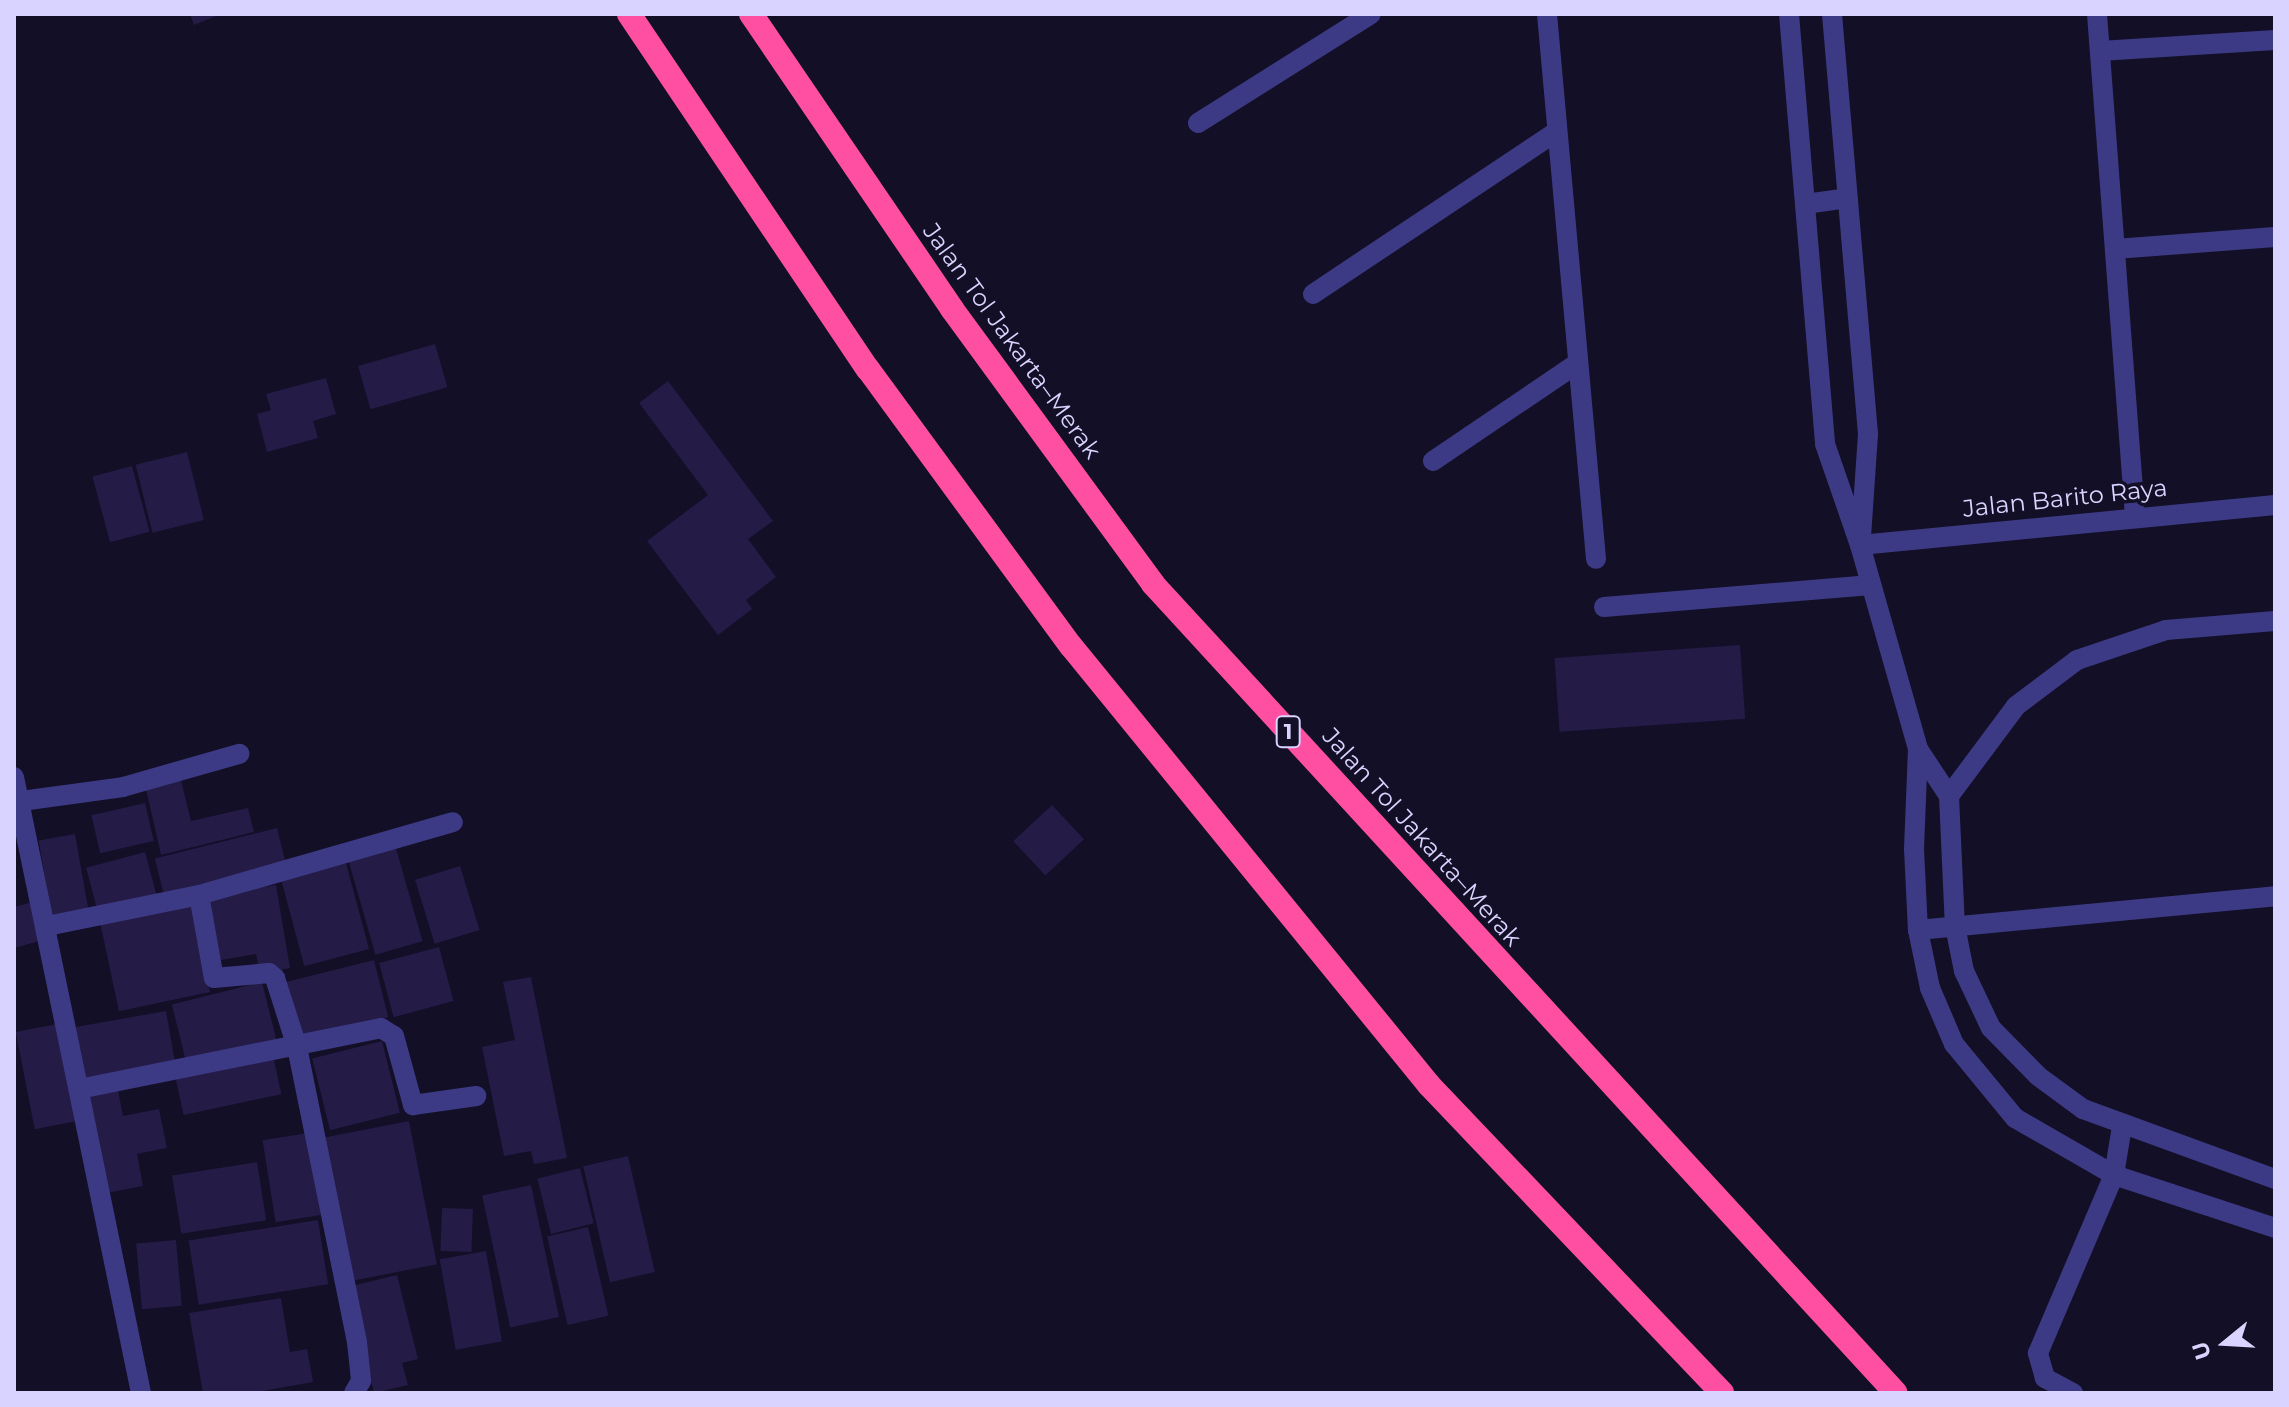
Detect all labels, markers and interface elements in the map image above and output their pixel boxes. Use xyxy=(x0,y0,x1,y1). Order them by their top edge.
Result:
street label: Jalan Tol Jakarta–Merak xyxy=(917,218,1107,464)
street label: Jalan Barito Raya xyxy=(1961,473,2169,523)
road number: 1 xyxy=(1274,714,1302,750)
street label: Jalan Tol Jakarta–Merak xyxy=(1316,722,1528,952)
north arrow xyxy=(2185,1303,2265,1383)
text: U xyxy=(2186,1338,2217,1363)

